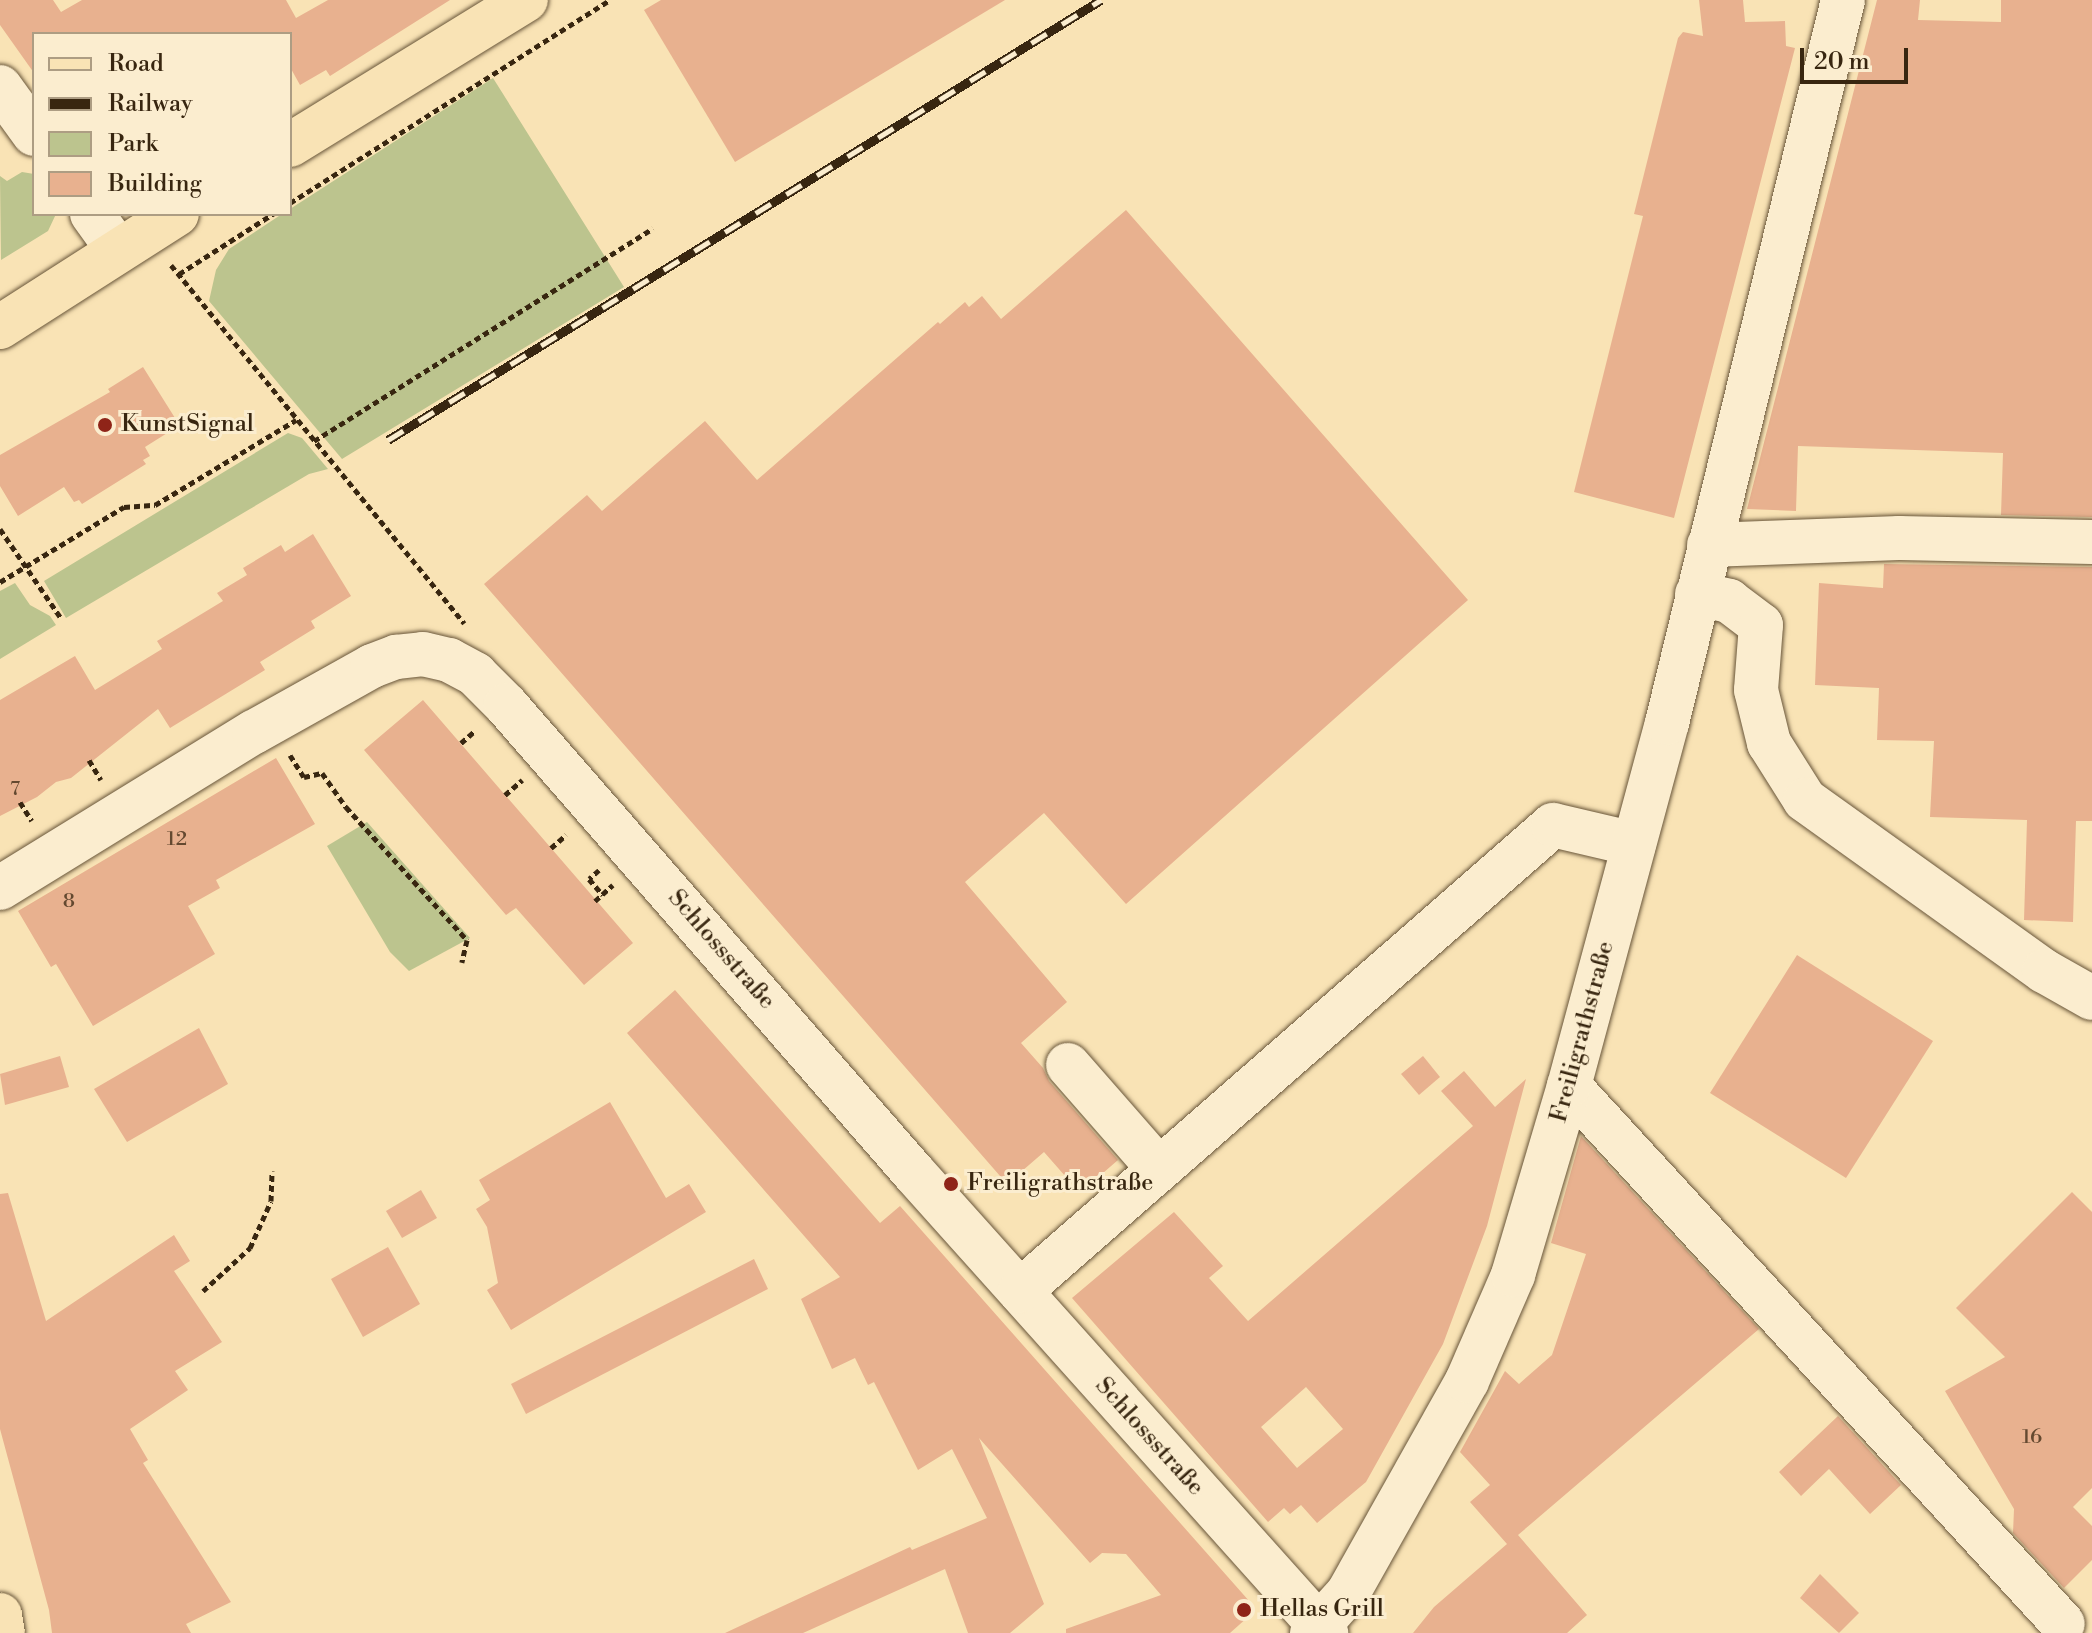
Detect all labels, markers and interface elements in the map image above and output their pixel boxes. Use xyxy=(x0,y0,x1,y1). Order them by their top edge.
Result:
legend xyxy=(32,32,292,216)
scale bar xyxy=(1804,32,1912,82)
text: 20 m xyxy=(1814,47,1870,77)
text: Road xyxy=(108,49,164,79)
text: Railway xyxy=(108,89,193,119)
text: Park xyxy=(108,129,158,159)
text: Building xyxy=(108,169,202,199)
place label: KunstSignal xyxy=(121,411,254,439)
marker: KunstSignal xyxy=(96,416,114,434)
house number: 7 xyxy=(10,777,20,801)
house number: 12 xyxy=(167,827,187,851)
street label: Schlossstraße xyxy=(661,884,781,1016)
house number: 8 xyxy=(63,889,75,913)
street label: Freiligrathstraße xyxy=(1545,938,1621,1126)
place label: Freiligrathstraße xyxy=(967,1170,1153,1198)
marker: Freiligrathstraße xyxy=(942,1175,960,1193)
street label: Schlossstraße xyxy=(1089,1372,1209,1502)
house number: 16 xyxy=(2022,1425,2042,1449)
place label: Hellas Grill xyxy=(1260,1596,1384,1624)
marker: Hellas Grill xyxy=(1235,1601,1253,1619)

